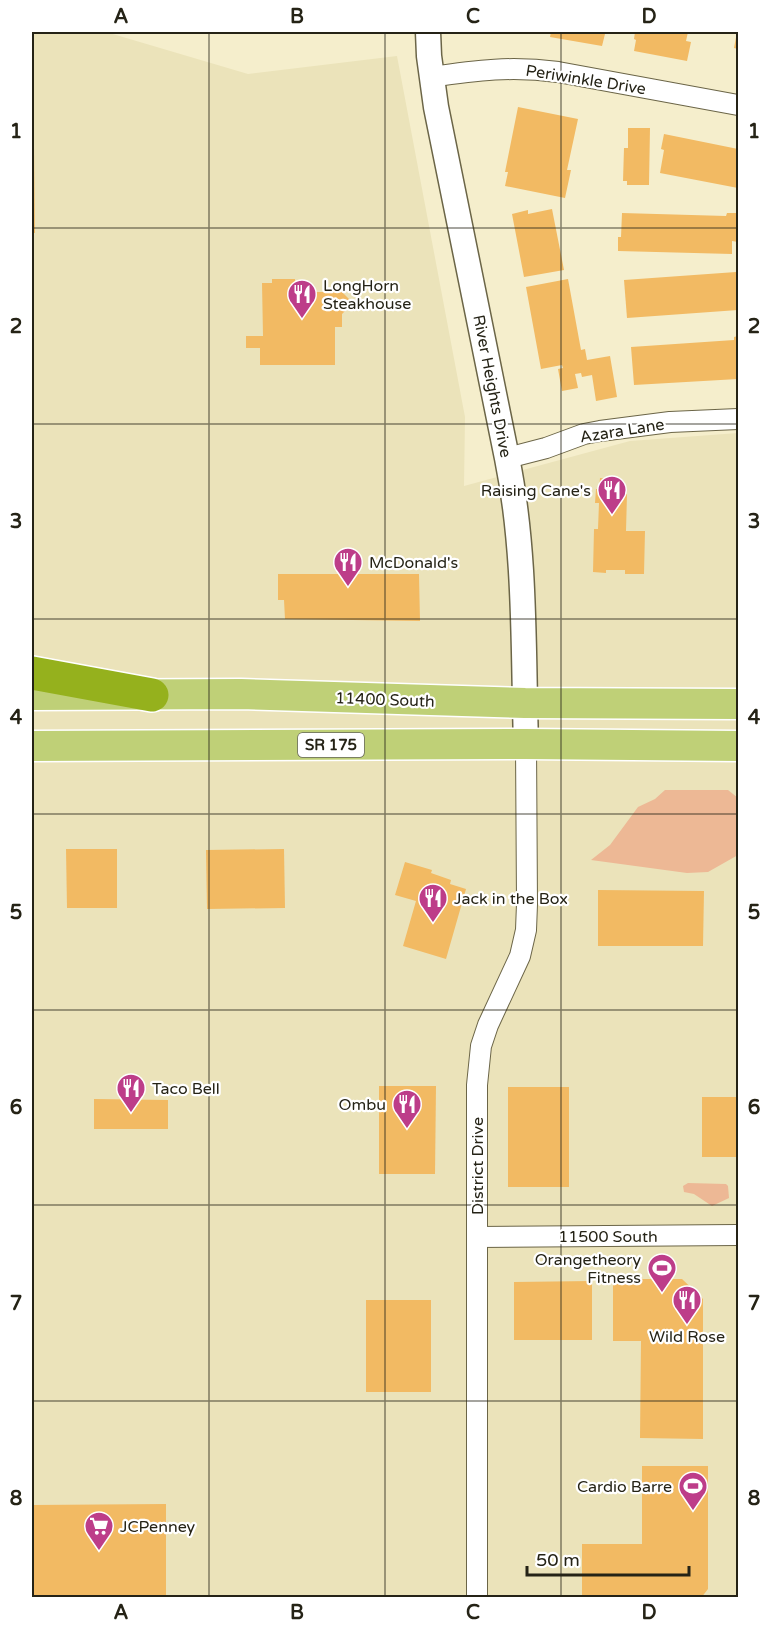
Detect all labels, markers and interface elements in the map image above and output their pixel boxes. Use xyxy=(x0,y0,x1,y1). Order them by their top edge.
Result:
text: A xyxy=(114,5,129,29)
text: B xyxy=(290,5,304,29)
text: C xyxy=(466,5,480,29)
text: D xyxy=(641,5,657,29)
street label: Periwinkle Drive xyxy=(524,61,647,99)
text: 1 xyxy=(10,120,22,144)
text: 1 xyxy=(748,120,760,144)
place label: LongHorn Steakhouse xyxy=(323,276,411,314)
restaurant icon: LongHorn Steakhouse xyxy=(286,278,318,320)
street label: River Heights Drive xyxy=(468,313,516,459)
text: 2 xyxy=(10,315,22,339)
text: 2 xyxy=(748,315,760,339)
street label: Azara Lane xyxy=(579,414,666,448)
restaurant icon: Raising Cane's xyxy=(596,474,628,516)
place label: Raising Cane's xyxy=(481,481,591,501)
text: 3 xyxy=(10,510,22,534)
text: 3 xyxy=(748,510,760,534)
restaurant icon: McDonald's xyxy=(332,546,364,588)
place label: McDonald's xyxy=(369,553,458,573)
street label: 11400 South xyxy=(335,688,435,712)
text: 4 xyxy=(10,706,23,730)
text: 4 xyxy=(748,706,761,730)
road number: SR 175 xyxy=(298,733,364,757)
restaurant icon: Jack in the Box xyxy=(417,882,449,924)
place label: Jack in the Box xyxy=(454,889,568,909)
text: 5 xyxy=(10,901,22,925)
text: 5 xyxy=(748,901,760,925)
restaurant icon: Taco Bell xyxy=(115,1072,147,1114)
place label: Taco Bell xyxy=(152,1079,220,1099)
restaurant icon: Ombu xyxy=(391,1088,423,1130)
place label: Ombu xyxy=(339,1095,386,1115)
text: 6 xyxy=(10,1096,22,1120)
text: 6 xyxy=(748,1096,760,1120)
street label: District Drive xyxy=(468,1117,488,1215)
street label: 11500 South xyxy=(558,1227,658,1247)
place label: Orangetheory Fitness xyxy=(535,1250,641,1288)
sports icon: Orangetheory Fitness xyxy=(646,1252,678,1294)
restaurant icon: Wild Rose xyxy=(671,1284,703,1326)
text: 7 xyxy=(10,1292,22,1316)
text: 7 xyxy=(748,1292,760,1316)
place label: Wild Rose xyxy=(649,1327,725,1347)
sports icon: Cardio Barre xyxy=(677,1470,709,1512)
place label: Cardio Barre xyxy=(577,1477,672,1497)
text: 8 xyxy=(10,1487,22,1511)
text: 8 xyxy=(748,1487,760,1511)
supermarket icon: JCPenney xyxy=(83,1510,115,1552)
place label: JCPenney xyxy=(120,1517,196,1537)
scale bar xyxy=(527,1539,689,1577)
text: 50 m xyxy=(536,1549,580,1571)
text: A xyxy=(114,1601,129,1625)
text: B xyxy=(290,1601,304,1625)
text: C xyxy=(466,1601,480,1625)
text: D xyxy=(641,1601,657,1625)

